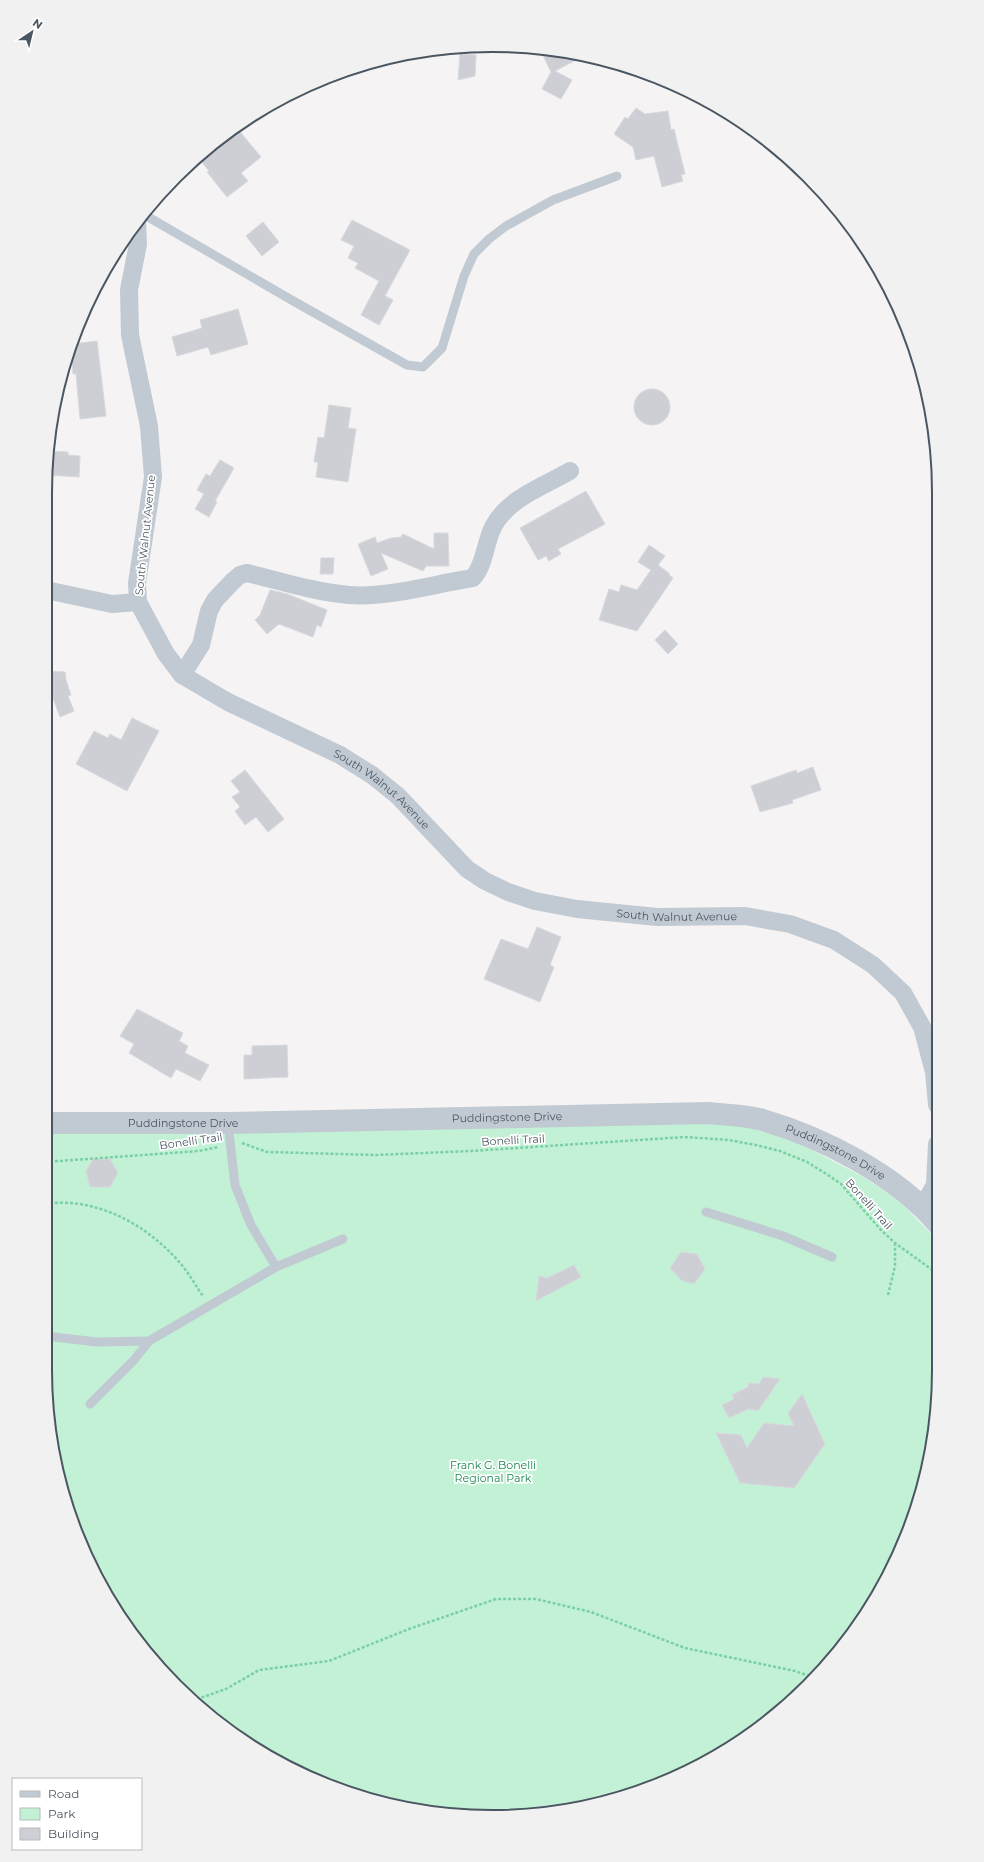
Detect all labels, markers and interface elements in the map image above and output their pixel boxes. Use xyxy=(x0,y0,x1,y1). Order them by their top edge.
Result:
north arrow xyxy=(12,12,52,52)
text: N xyxy=(30,16,45,32)
street label: South Walnut Avenue xyxy=(132,474,158,596)
street label: South Walnut Avenue xyxy=(331,746,433,832)
street label: South Walnut Avenue xyxy=(616,906,737,924)
street label: Puddingstone Drive xyxy=(452,1109,563,1125)
street label: Puddingstone Drive xyxy=(128,1116,239,1130)
street label: Puddingstone Drive xyxy=(783,1121,889,1183)
street label: Bonelli Trail xyxy=(159,1130,223,1152)
street label: Bonelli Trail xyxy=(481,1131,545,1149)
street label: Bonelli Trail xyxy=(843,1176,895,1232)
park label: Frank G. Bonelli Regional Park xyxy=(450,1458,536,1485)
legend xyxy=(12,1778,142,1850)
text: Road xyxy=(48,1786,79,1801)
text: Park xyxy=(48,1806,76,1821)
text: Building xyxy=(48,1826,99,1841)

